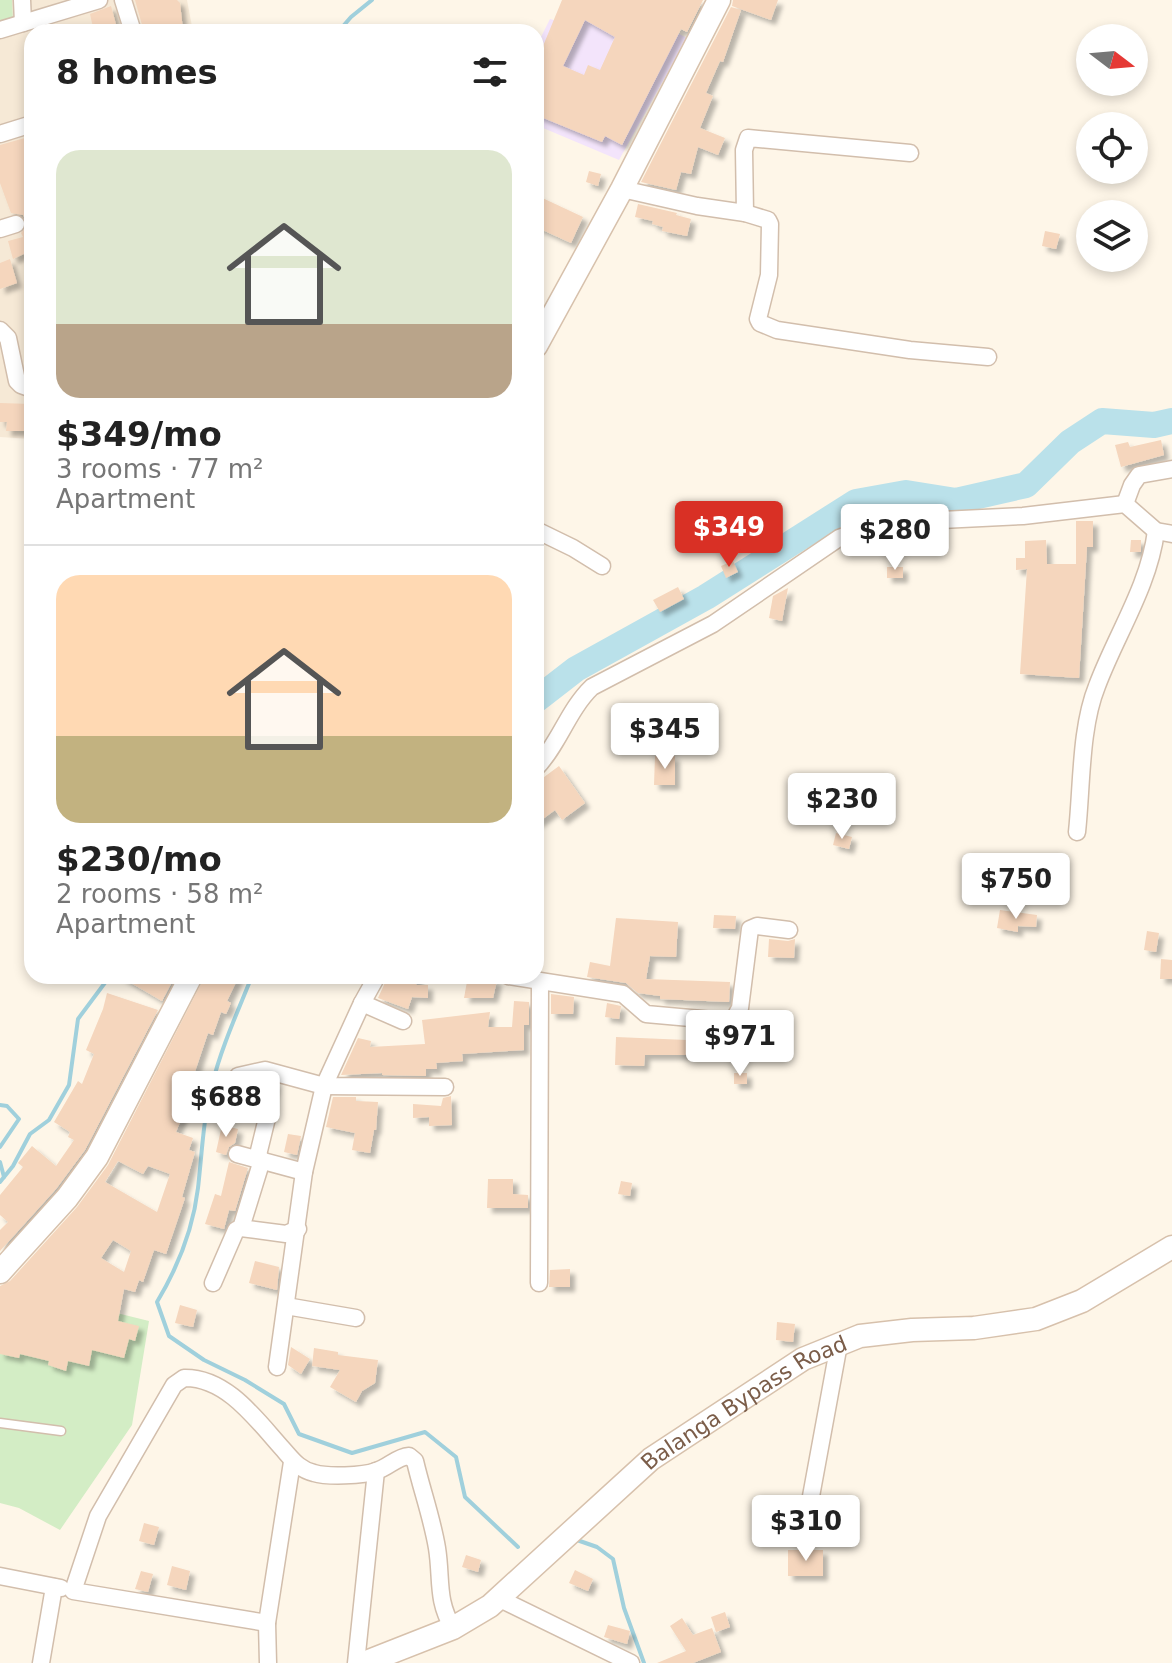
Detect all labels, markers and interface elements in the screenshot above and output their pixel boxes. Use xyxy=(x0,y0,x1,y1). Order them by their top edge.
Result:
north arrow xyxy=(1076,24,1148,96)
map controls xyxy=(1076,24,1148,272)
icon: filters xyxy=(468,50,512,94)
text: 8 homes xyxy=(56,52,218,92)
button: locate xyxy=(1076,112,1148,184)
button: layers xyxy=(1076,200,1148,272)
icon: home xyxy=(212,202,356,346)
text: $349/mo xyxy=(56,414,222,454)
text: 3 rooms · 77 m² xyxy=(56,454,264,484)
text: Apartment xyxy=(56,484,195,514)
pin: $349 xyxy=(682,501,776,569)
pin: $280 xyxy=(848,504,942,572)
text: $349 xyxy=(693,512,765,542)
text: $280 xyxy=(859,515,931,545)
icon: home xyxy=(212,627,356,771)
pin: $345 xyxy=(618,703,712,771)
text: $345 xyxy=(629,714,701,744)
pin: $230 xyxy=(795,773,889,841)
text: $230 xyxy=(806,784,878,814)
text: $230/mo xyxy=(56,839,222,879)
pin: $750 xyxy=(969,853,1063,921)
text: $750 xyxy=(980,864,1052,894)
text: 2 rooms · 58 m² xyxy=(56,879,264,909)
text: Apartment xyxy=(56,909,195,939)
pin: $971 xyxy=(693,1010,787,1078)
text: $971 xyxy=(704,1021,776,1051)
pin: $688 xyxy=(179,1071,273,1139)
text: $688 xyxy=(190,1082,262,1112)
street label: Balanga Bypass Road xyxy=(636,1330,850,1475)
pin: $310 xyxy=(759,1495,853,1563)
text: $310 xyxy=(770,1506,842,1536)

